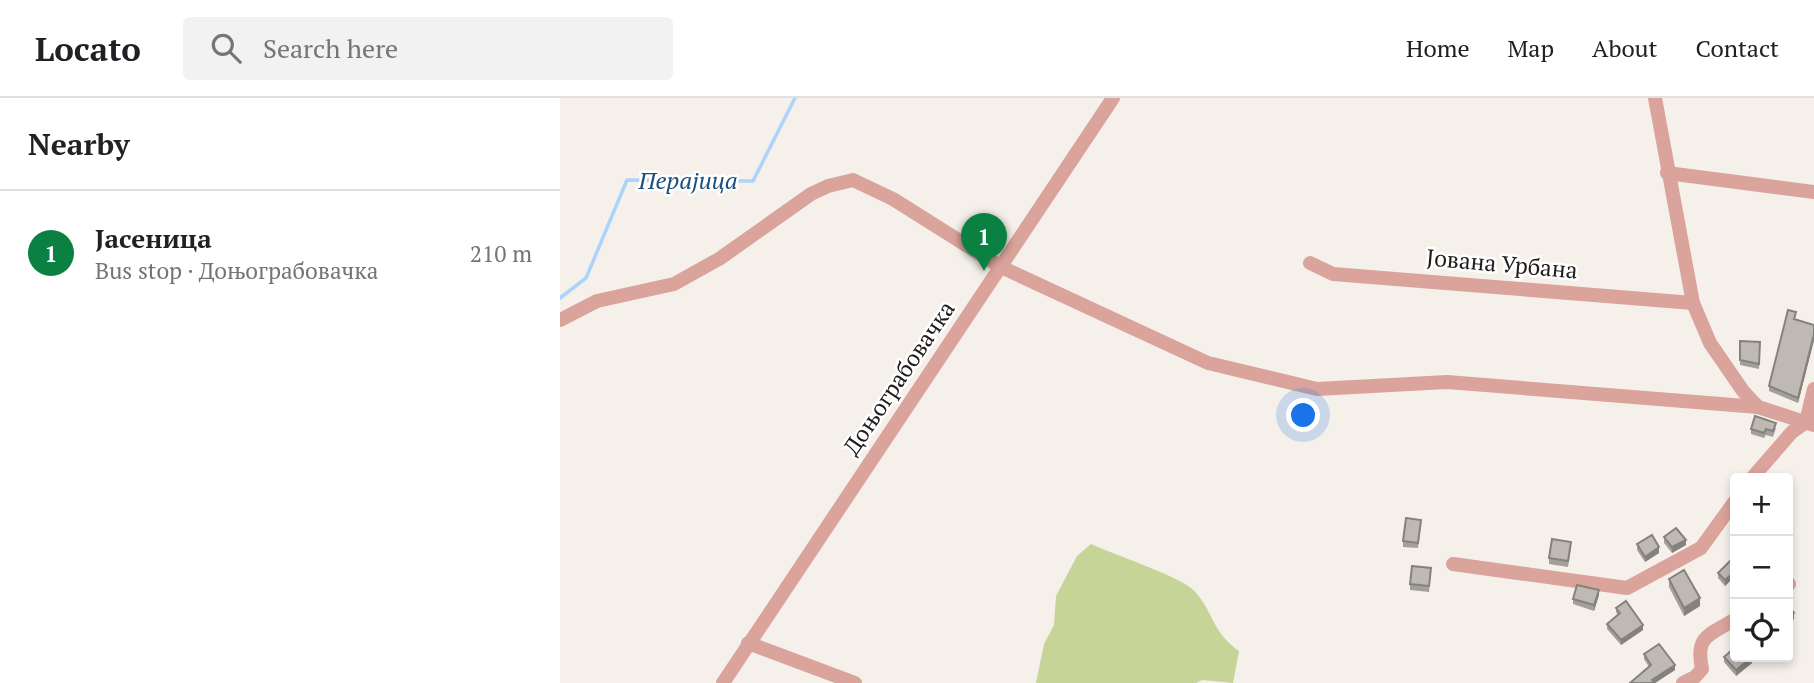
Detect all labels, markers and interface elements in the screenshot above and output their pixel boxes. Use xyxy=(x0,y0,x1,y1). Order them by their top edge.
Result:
search box xyxy=(183,17,673,80)
text: Locato xyxy=(35,27,141,70)
icon: search xyxy=(207,29,245,67)
text: Search here xyxy=(263,31,398,65)
text: Home xyxy=(1406,32,1470,64)
text: Map xyxy=(1508,32,1554,64)
text: About xyxy=(1592,32,1658,64)
text: Contact xyxy=(1696,32,1779,64)
text: Nearby xyxy=(28,124,130,164)
water label: Перајица xyxy=(637,164,738,196)
pin: 1 xyxy=(961,213,1007,271)
text: Јасеница xyxy=(95,221,212,255)
text: 1 xyxy=(45,238,58,269)
text: 210 m xyxy=(470,238,532,269)
street label: Јована Урбана xyxy=(1425,241,1579,286)
text: Bus stop · Доњограбовачка xyxy=(95,255,378,286)
street label: Доњограбовачка xyxy=(836,294,962,461)
your location xyxy=(1286,398,1320,432)
map controls xyxy=(1730,473,1793,662)
button: + xyxy=(1730,473,1793,536)
button: − xyxy=(1730,536,1793,599)
button: locate xyxy=(1730,599,1793,662)

